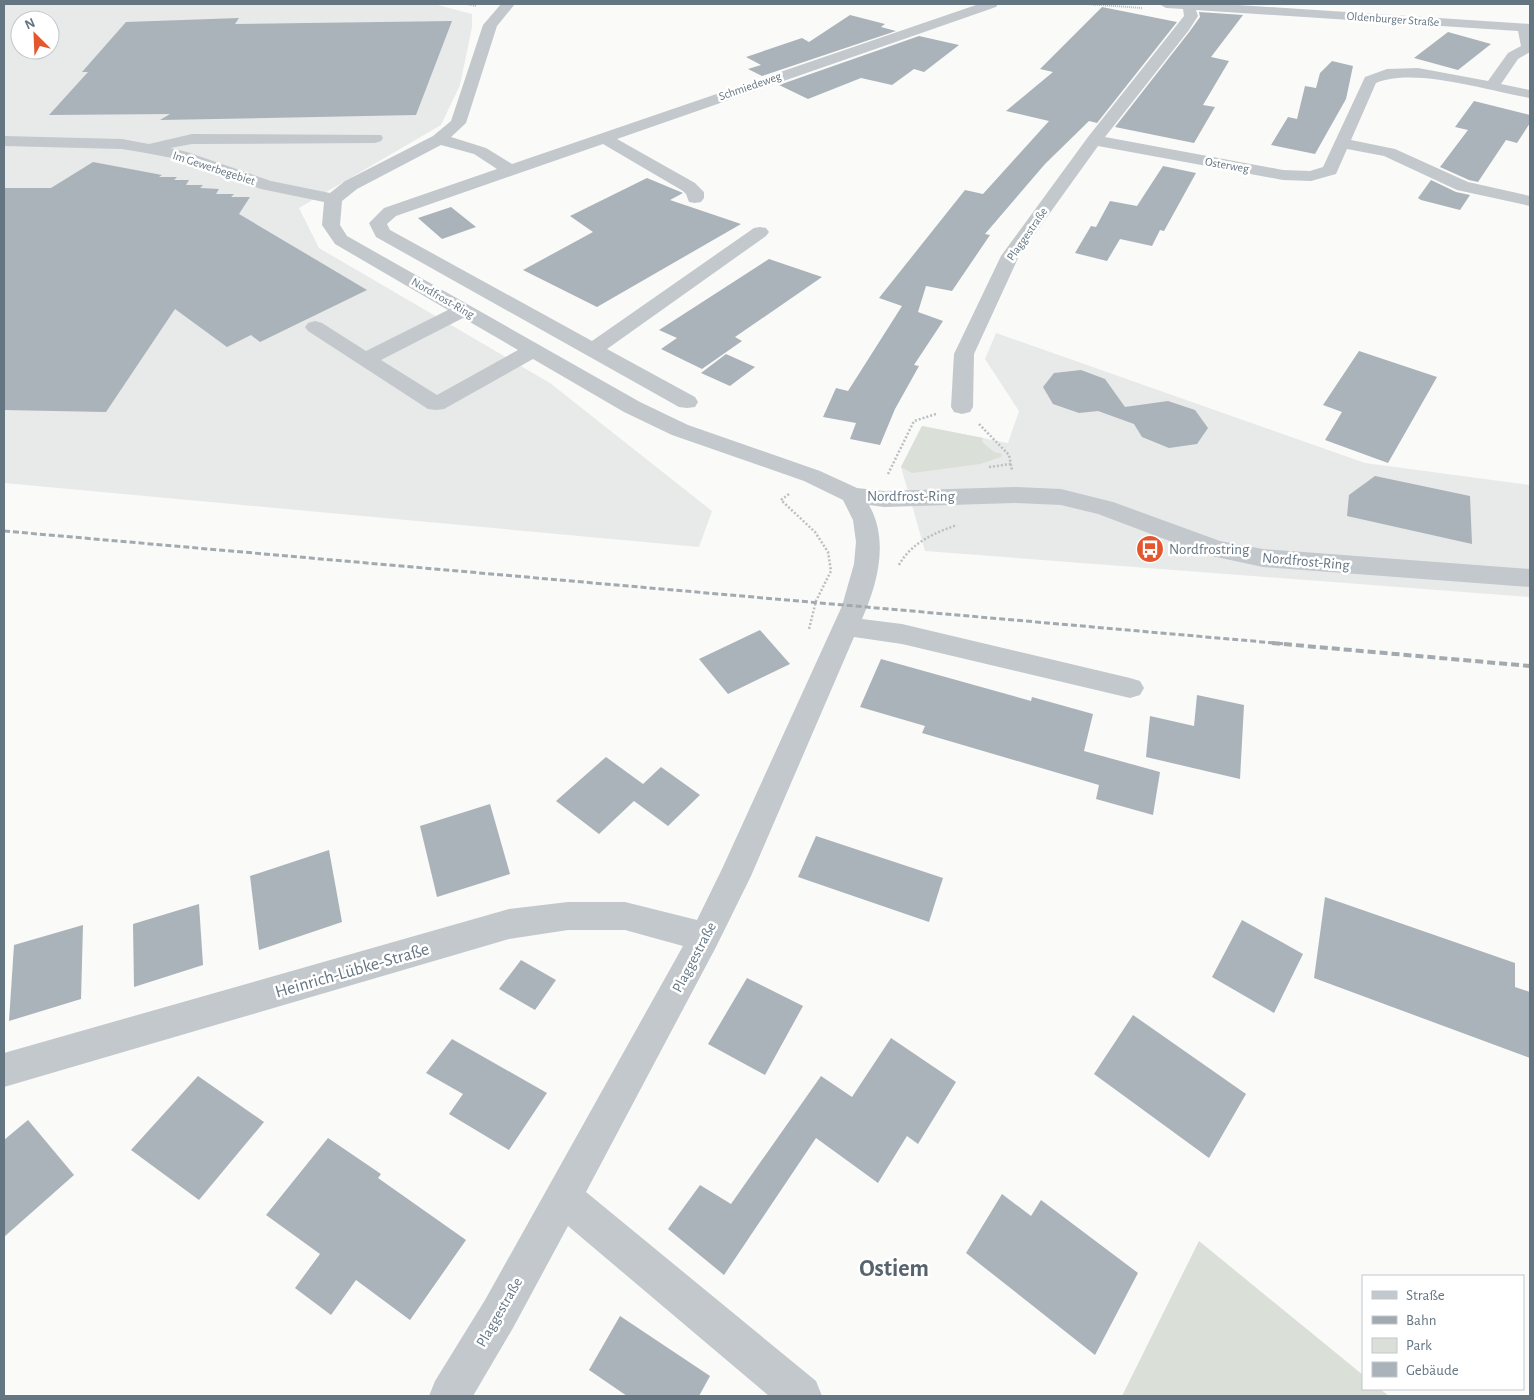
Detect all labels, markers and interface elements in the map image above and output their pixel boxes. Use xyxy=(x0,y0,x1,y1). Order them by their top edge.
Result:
north arrow xyxy=(10,10,60,60)
street label: Oldenburger Straße xyxy=(1346,10,1440,28)
text: N xyxy=(23,16,37,32)
street label: Schmiedeweg xyxy=(717,70,783,102)
street label: Im Gewerbegebiet xyxy=(171,149,257,187)
street label: Osterweg xyxy=(1204,155,1250,175)
street label: Plaggestraße xyxy=(1004,205,1050,263)
street label: Nordfrost-Ring xyxy=(410,275,477,321)
street label: Nordfrost-Ring xyxy=(867,489,956,504)
bus stop icon: Nordfrostring xyxy=(1135,534,1165,564)
place label: Nordfrostring xyxy=(1169,542,1250,557)
street label: Nordfrost-Ring xyxy=(1262,550,1351,573)
street label: Plaggestraße xyxy=(670,920,719,995)
street label: Heinrich-Lübke-Straße xyxy=(273,940,431,1002)
district label: Ostiem xyxy=(859,1257,929,1281)
street label: Plaggestraße xyxy=(474,1275,525,1349)
legend xyxy=(1362,1275,1524,1390)
text: Straße xyxy=(1406,1288,1445,1303)
text: Bahn xyxy=(1406,1313,1436,1328)
text: Park xyxy=(1406,1338,1432,1353)
text: Gebäude xyxy=(1406,1363,1459,1378)

